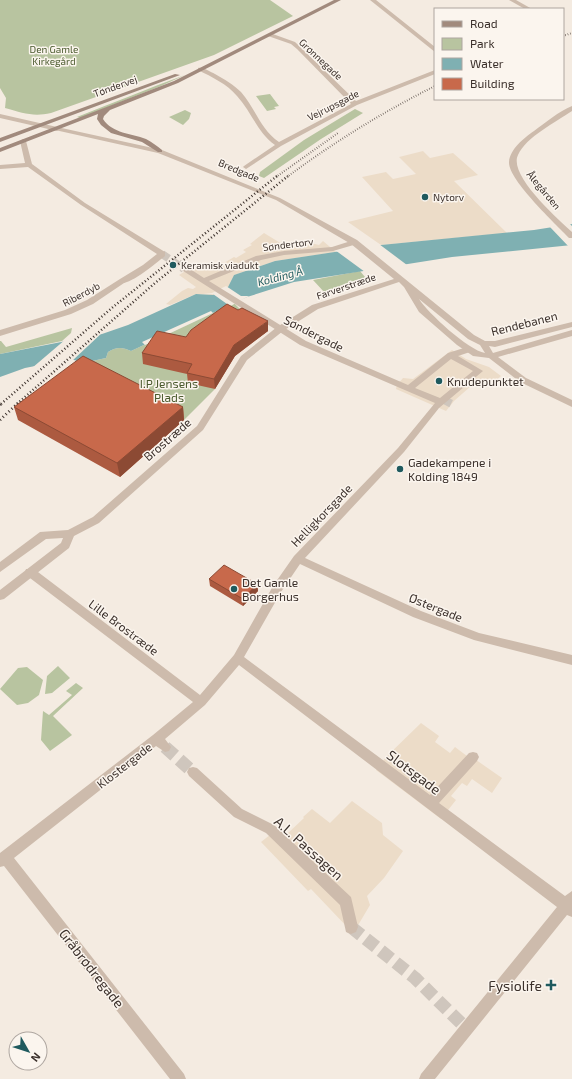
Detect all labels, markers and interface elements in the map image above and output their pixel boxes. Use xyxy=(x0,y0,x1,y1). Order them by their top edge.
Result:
legend xyxy=(434,8,564,100)
text: Road xyxy=(470,16,498,30)
street label: Grønnegade xyxy=(297,36,345,82)
text: Park xyxy=(470,36,495,50)
park label: Den Gamle Kirkegård xyxy=(30,43,78,67)
text: Water xyxy=(470,56,504,70)
street label: Tøndervej xyxy=(92,73,138,99)
text: Building xyxy=(470,76,515,90)
street label: Vejrupsgade xyxy=(305,87,361,123)
street label: Bredgade xyxy=(217,156,261,184)
street label: Ålegården xyxy=(524,168,564,212)
place label: Nytorv xyxy=(433,191,465,203)
marker: Nytorv xyxy=(420,192,430,202)
street label: Søndertorv xyxy=(262,235,315,253)
place label: Keramisk viadukt xyxy=(181,259,259,271)
marker: Keramisk viadukt xyxy=(168,260,178,270)
water label: Kolding Å xyxy=(256,264,304,288)
street label: Farverstræde xyxy=(315,270,377,302)
street label: Riberdyb xyxy=(60,279,102,309)
street label: Rendebanen xyxy=(489,308,559,338)
street label: Søndergade xyxy=(282,312,346,354)
place label: Knudepunktet xyxy=(447,374,524,388)
park label: I.P Jensens Plads xyxy=(140,376,198,404)
marker: Knudepunktet xyxy=(434,376,444,386)
street label: Brostræde xyxy=(140,415,194,463)
place label: Gadekampene i Kolding 1849 xyxy=(408,455,491,483)
marker: Gadekampene i Kolding 1849 xyxy=(395,464,405,474)
street label: Helligkorsgade xyxy=(288,481,354,549)
place label: Det Gamle Borgerhus xyxy=(242,575,299,603)
marker: Det Gamle Borgerhus xyxy=(229,584,239,594)
street label: Østergade xyxy=(407,590,465,624)
street label: Lille Brostræde xyxy=(86,596,162,658)
street label: Klostergade xyxy=(94,739,154,791)
street label: Slotsgade xyxy=(384,746,444,798)
street label: A.L. Passagen xyxy=(271,813,347,883)
street label: Gråbrødregade xyxy=(56,925,128,1011)
place label: Fysiolife xyxy=(488,977,542,994)
marker: Fysiolife xyxy=(545,979,557,991)
north arrow xyxy=(8,1031,48,1071)
text: N xyxy=(29,1050,44,1065)

